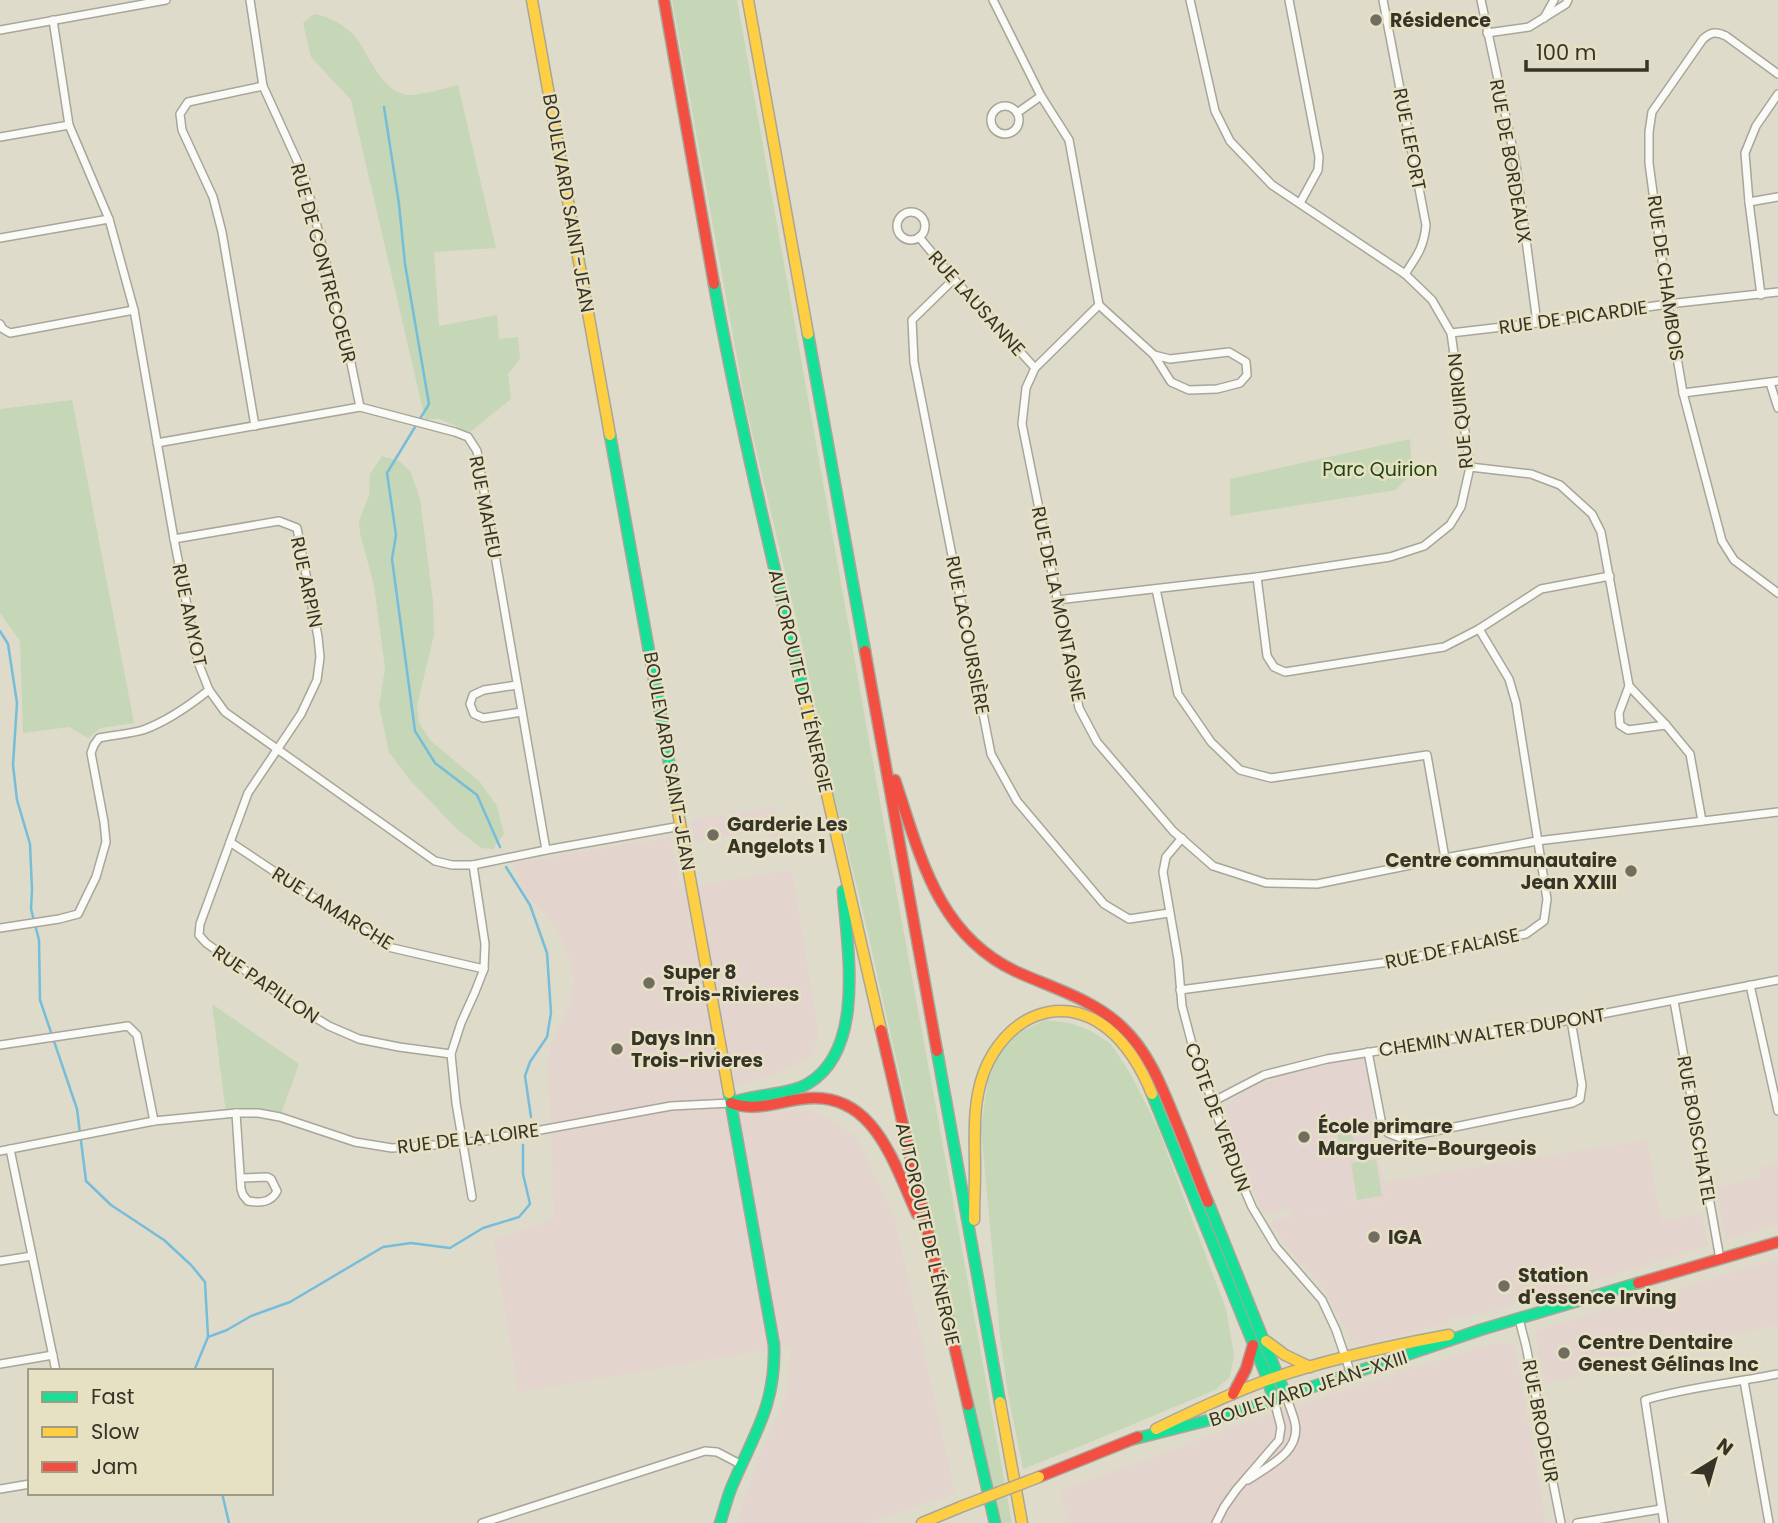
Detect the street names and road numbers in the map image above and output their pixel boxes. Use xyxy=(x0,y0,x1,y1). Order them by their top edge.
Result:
street label: RUE DE BORDEAUX xyxy=(1483,77,1538,245)
street label: RUE LEFORT xyxy=(1386,86,1433,192)
street label: BOULEVARD SAINT-JEAN xyxy=(536,92,601,315)
street label: RUE DE CONTRECOEUR xyxy=(284,160,363,366)
street label: RUE DE CHAMBOIS xyxy=(1641,194,1690,363)
street label: RUE LAUSANNE xyxy=(922,245,1031,362)
street label: RUE DE PICARDIE xyxy=(1497,294,1649,341)
street label: RUE QUIRION xyxy=(1441,352,1480,470)
street label: RUE MAHEU xyxy=(462,453,509,561)
street label: RUE DE LA MONTAGNE xyxy=(1025,504,1092,704)
street label: RUE ARPIN xyxy=(284,534,329,630)
street label: RUE LACOURSIÈRE xyxy=(939,553,996,717)
street label: RUE AMYOT xyxy=(165,561,214,669)
street label: AUTOROUTE DE L'ÉNERGIE xyxy=(762,567,839,795)
street label: BOULEVARD SAINT-JEAN xyxy=(637,650,702,873)
street label: RUE LAMARCHE xyxy=(267,860,399,957)
street label: RUE DE FALAISE xyxy=(1383,921,1522,976)
street label: RUE PAPILLON xyxy=(207,939,324,1030)
street label: CHEMIN WALTER DUPONT xyxy=(1377,1001,1607,1064)
street label: CÔTE DE VERDUN xyxy=(1178,1039,1257,1195)
street label: RUE BOISCHATEL xyxy=(1670,1054,1723,1207)
street label: RUE DE LA LOIRE xyxy=(396,1116,541,1161)
street label: AUTOROUTE DE L'ÉNERGIE xyxy=(889,1120,966,1348)
street label: BOULEVARD JEAN-XXIII xyxy=(1205,1344,1411,1433)
street label: RUE BRODEUR xyxy=(1515,1357,1566,1485)

